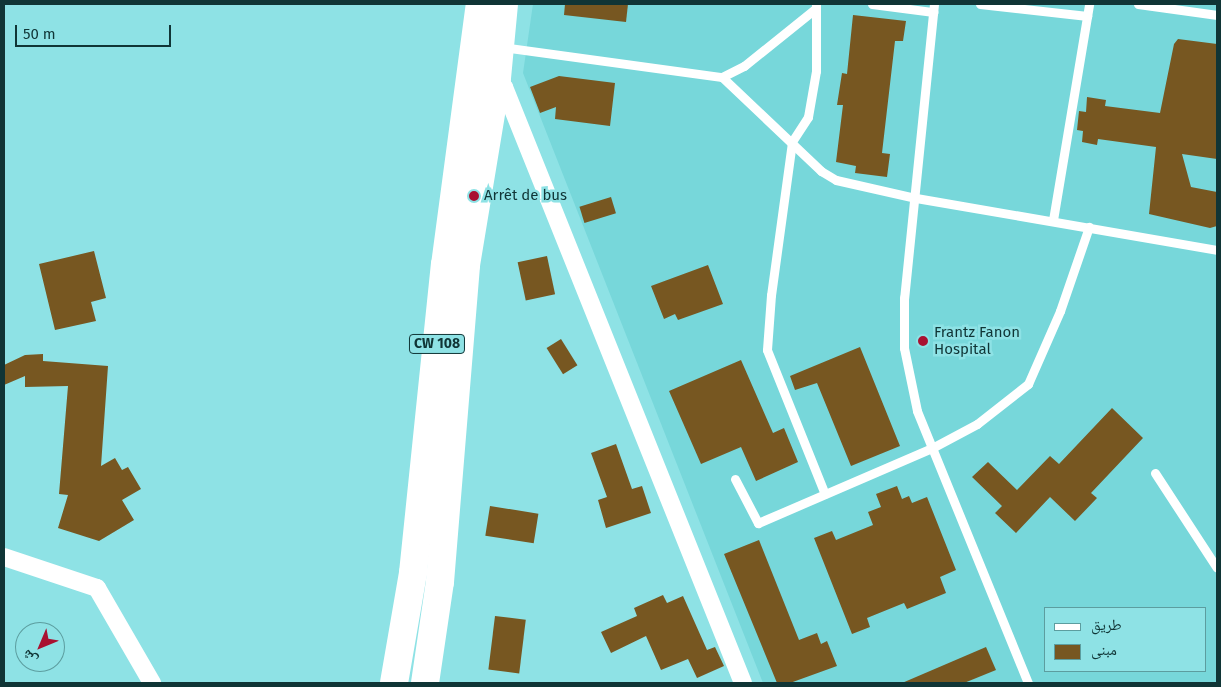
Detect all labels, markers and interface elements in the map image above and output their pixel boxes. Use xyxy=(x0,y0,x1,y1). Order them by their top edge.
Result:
scale bar xyxy=(18,15,174,47)
text: 50 m xyxy=(23,25,56,43)
place label: Arrêt de bus xyxy=(484,187,567,205)
marker: Arrêt de bus xyxy=(468,190,480,202)
place label: Frantz Fanon Hospital xyxy=(934,323,1020,358)
road number: CW 108 xyxy=(408,332,466,356)
marker: Frantz Fanon Hospital xyxy=(916,334,930,348)
legend xyxy=(1044,607,1206,672)
text: طريق xyxy=(1091,616,1122,634)
north arrow xyxy=(15,622,65,672)
text: مبنى xyxy=(1091,641,1117,659)
text: ش xyxy=(18,646,41,669)

